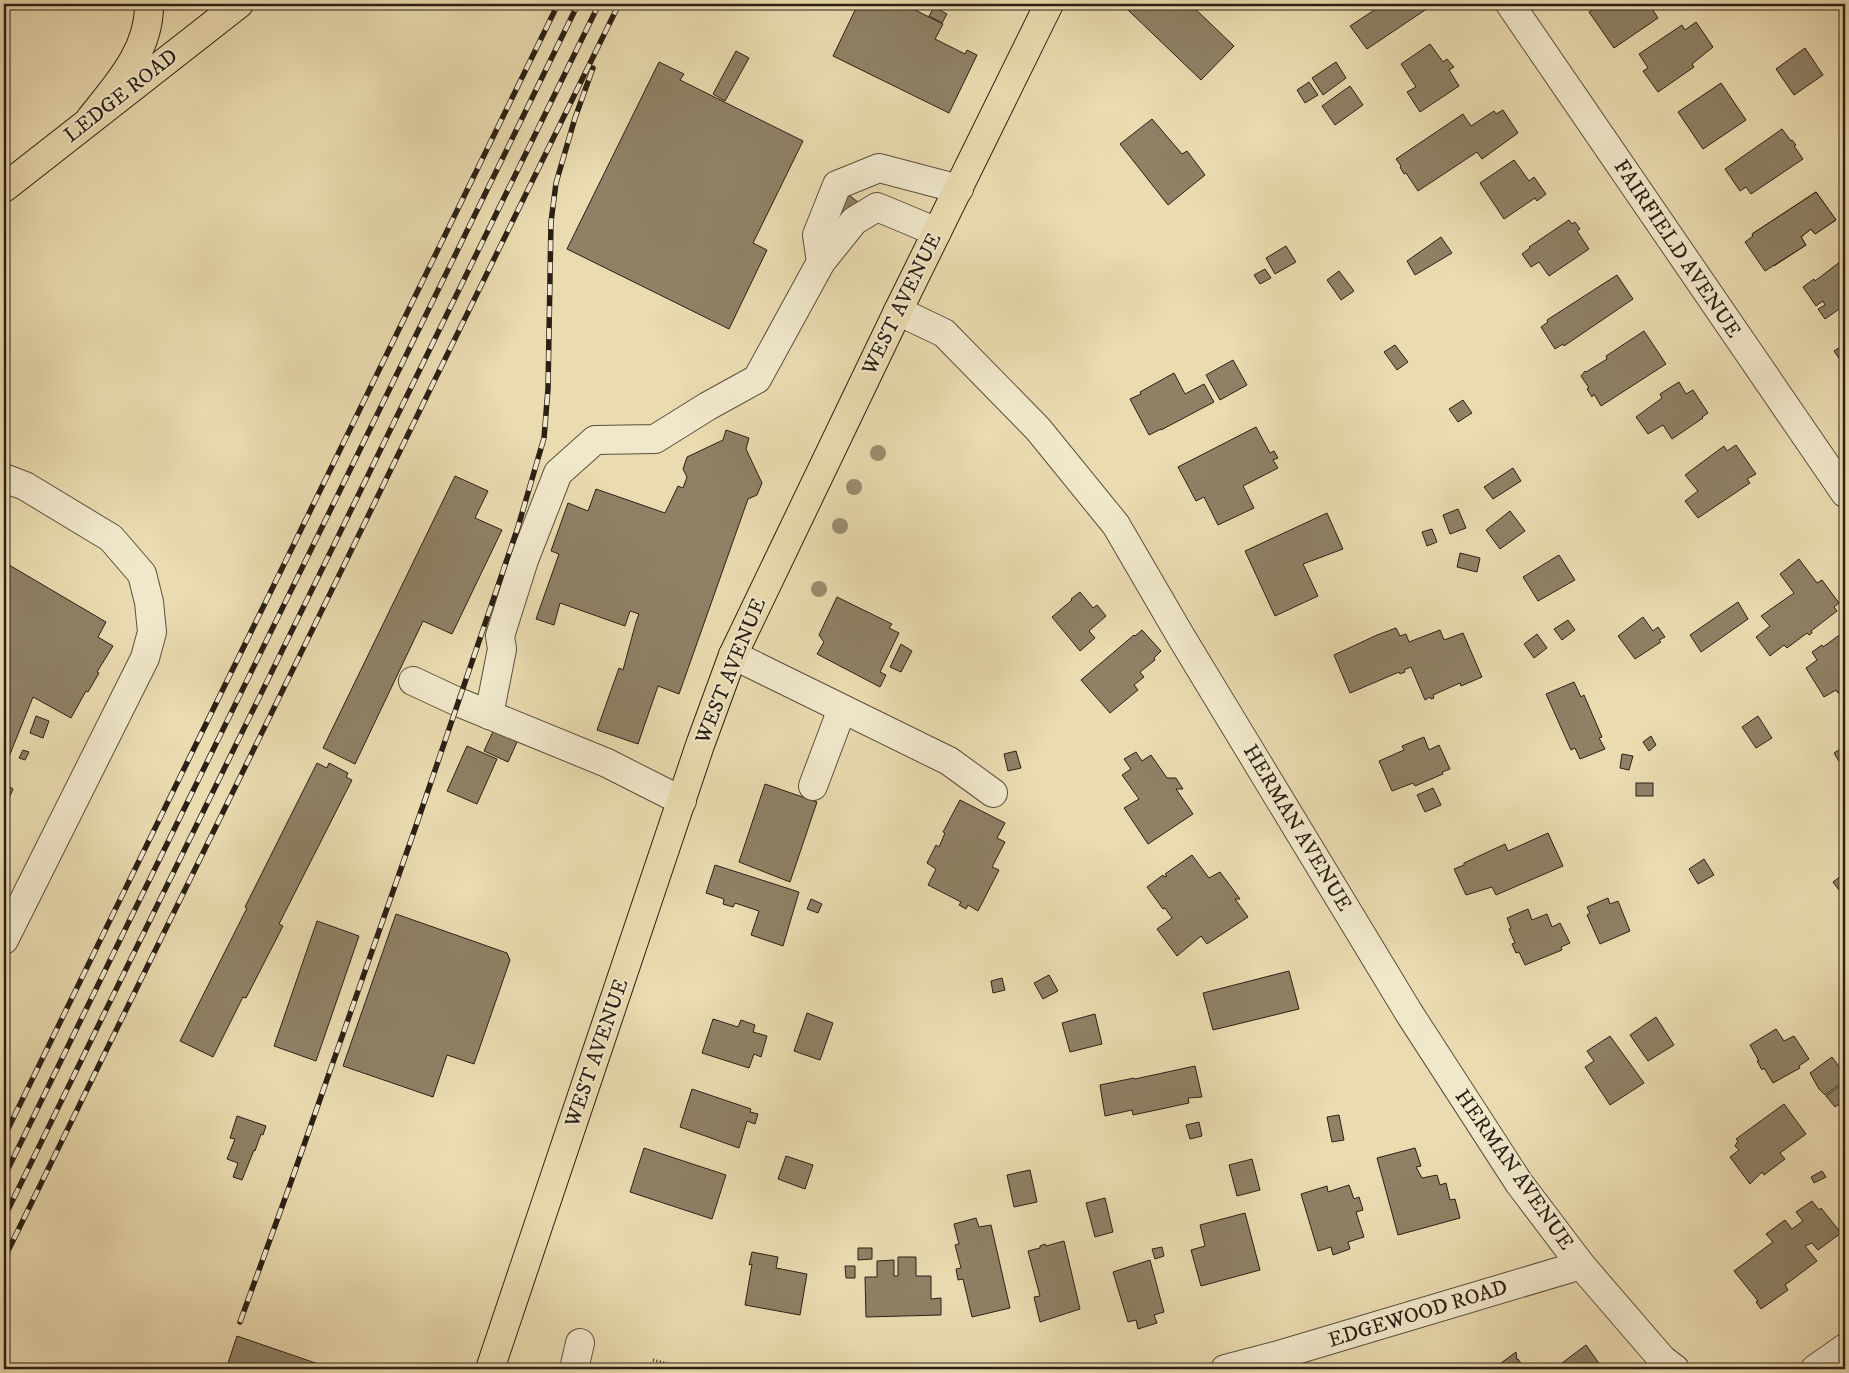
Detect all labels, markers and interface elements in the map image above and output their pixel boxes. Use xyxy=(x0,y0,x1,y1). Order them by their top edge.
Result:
street label: LEDGE ROAD xyxy=(59,44,183,148)
street label: FAIRFIELD AVENUE xyxy=(1608,155,1746,343)
street label: WEST AVENUE xyxy=(856,229,948,380)
street label: WEST AVENUE xyxy=(690,594,772,749)
street label: HERMAN AVENUE xyxy=(1237,740,1357,916)
street label: WEST AVENUE xyxy=(559,975,635,1131)
street label: HERMAN AVENUE xyxy=(1449,1085,1579,1255)
street label: EDGEWOOD ROAD xyxy=(1325,1274,1511,1354)

